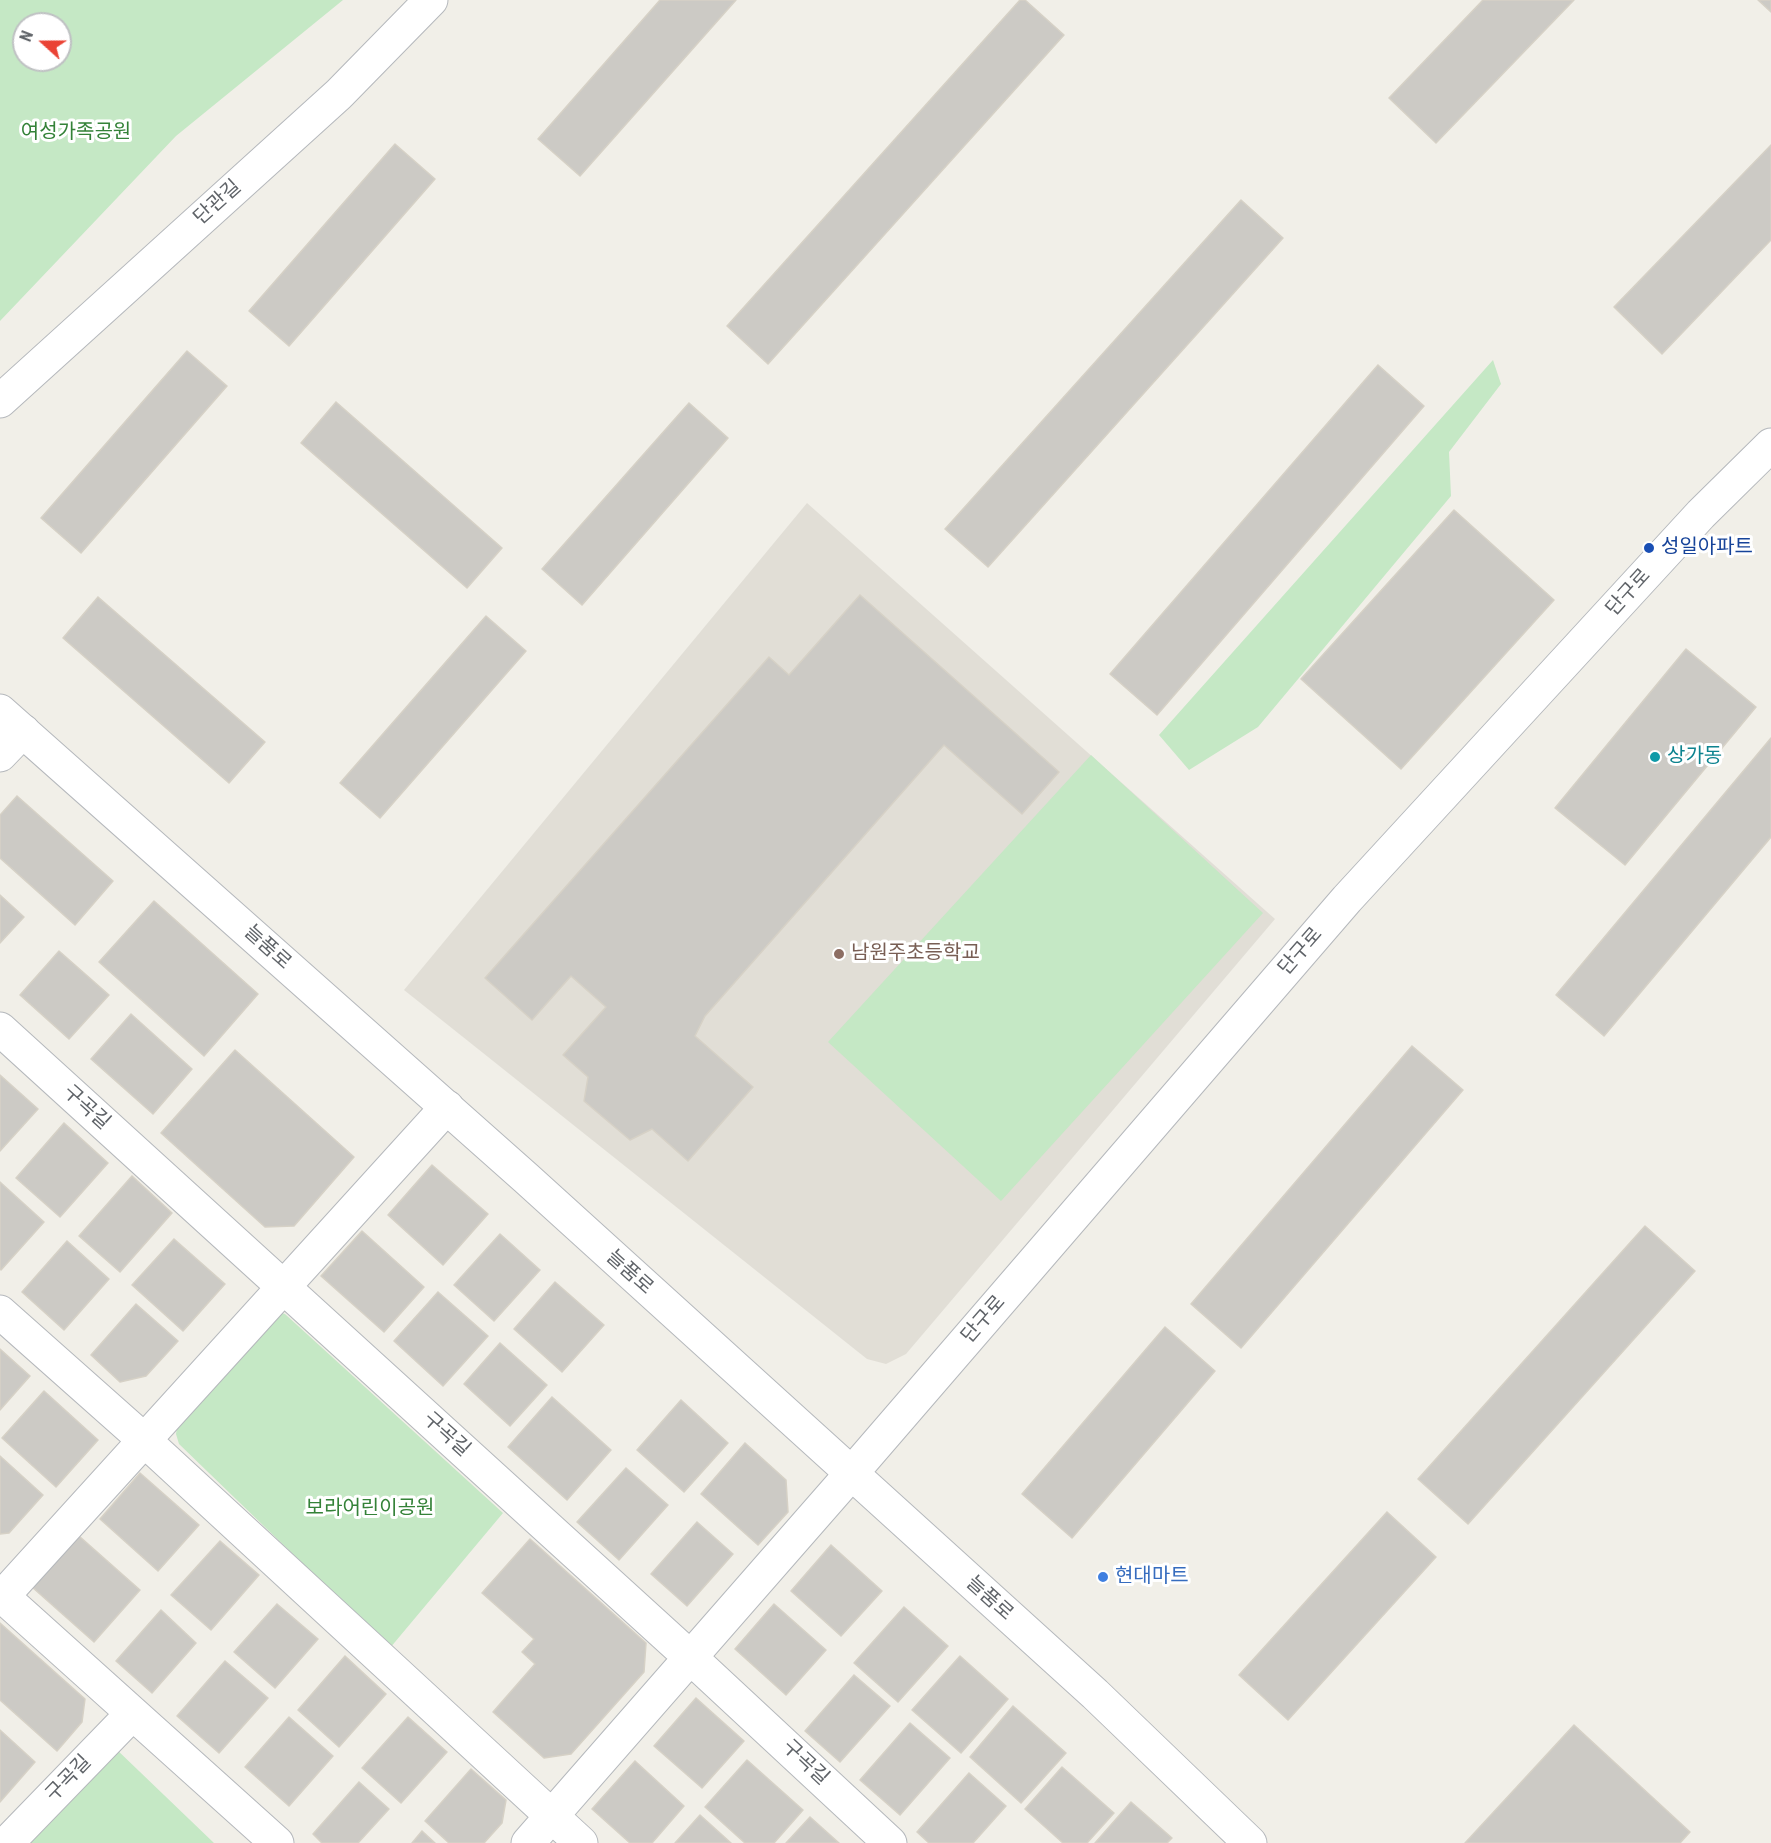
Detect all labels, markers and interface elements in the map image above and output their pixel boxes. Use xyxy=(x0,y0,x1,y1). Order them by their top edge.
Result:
north arrow xyxy=(12,12,72,72)
text: N xyxy=(16,28,37,44)
park label: 여성가족공원 xyxy=(21,121,131,145)
street label: 단관길 xyxy=(189,176,247,230)
place label: 성일아파트 xyxy=(1661,536,1753,560)
marker: 성일아파트 xyxy=(1642,541,1656,555)
street label: 단구로 xyxy=(1602,564,1656,622)
place label: 상가동 xyxy=(1667,745,1722,769)
marker: 상가동 xyxy=(1648,750,1662,764)
street label: 늘품로 xyxy=(238,921,296,975)
street label: 단구로 xyxy=(1274,923,1328,981)
place label: 남원주초등학교 xyxy=(851,942,980,966)
marker: 남원주초등학교 xyxy=(832,947,846,961)
street label: 구곡길 xyxy=(57,1081,115,1135)
street label: 늘품로 xyxy=(600,1246,658,1300)
street label: 단구로 xyxy=(957,1291,1011,1349)
street label: 구곡길 xyxy=(417,1408,475,1462)
park label: 보라어린이공원 xyxy=(306,1497,434,1521)
place label: 현대마트 xyxy=(1115,1565,1189,1589)
marker: 현대마트 xyxy=(1096,1570,1110,1584)
street label: 늘품로 xyxy=(960,1572,1018,1626)
street label: 구곡길 xyxy=(777,1735,833,1791)
street label: 구곡길 xyxy=(41,1751,97,1807)

